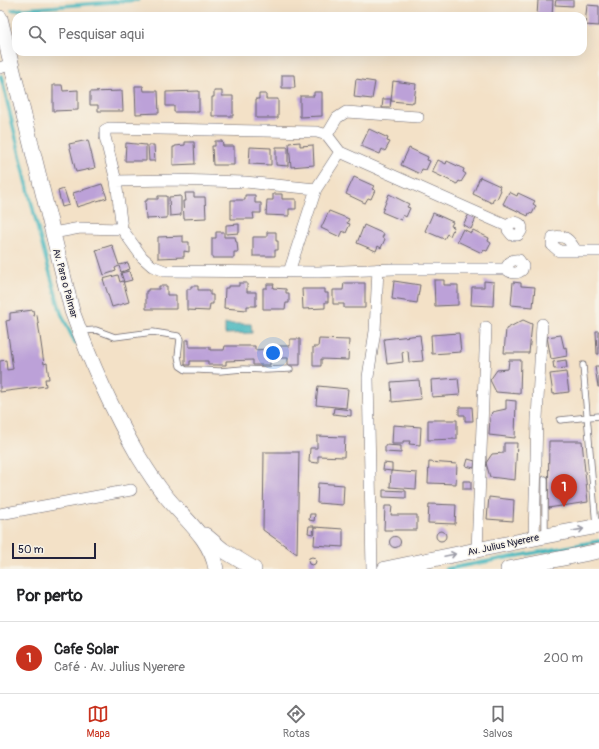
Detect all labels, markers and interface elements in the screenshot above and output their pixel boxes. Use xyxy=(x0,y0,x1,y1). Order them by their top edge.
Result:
search box xyxy=(12,12,587,56)
icon: search xyxy=(26,23,48,45)
text: Pesquisar aqui xyxy=(58,25,144,44)
street label: Av. Para o Palmar xyxy=(50,247,80,320)
your location xyxy=(263,343,283,363)
pin: 1 xyxy=(551,474,577,507)
one-way arrow xyxy=(571,526,584,534)
street label: Av. Julius Nyerere xyxy=(466,532,540,558)
scale bar xyxy=(12,541,96,560)
text: 50 m xyxy=(18,543,44,556)
one-way arrow xyxy=(443,551,456,559)
text: Por perto xyxy=(16,585,83,606)
text: Cafe Solar xyxy=(54,640,119,659)
text: 1 xyxy=(26,650,32,666)
text: 200 m xyxy=(544,650,583,666)
text: Café · Av. Julius Nyerere xyxy=(54,659,185,675)
tab: Mapa xyxy=(86,703,110,740)
tab: Rotas xyxy=(283,703,310,740)
tab: Salvos xyxy=(483,703,512,740)

